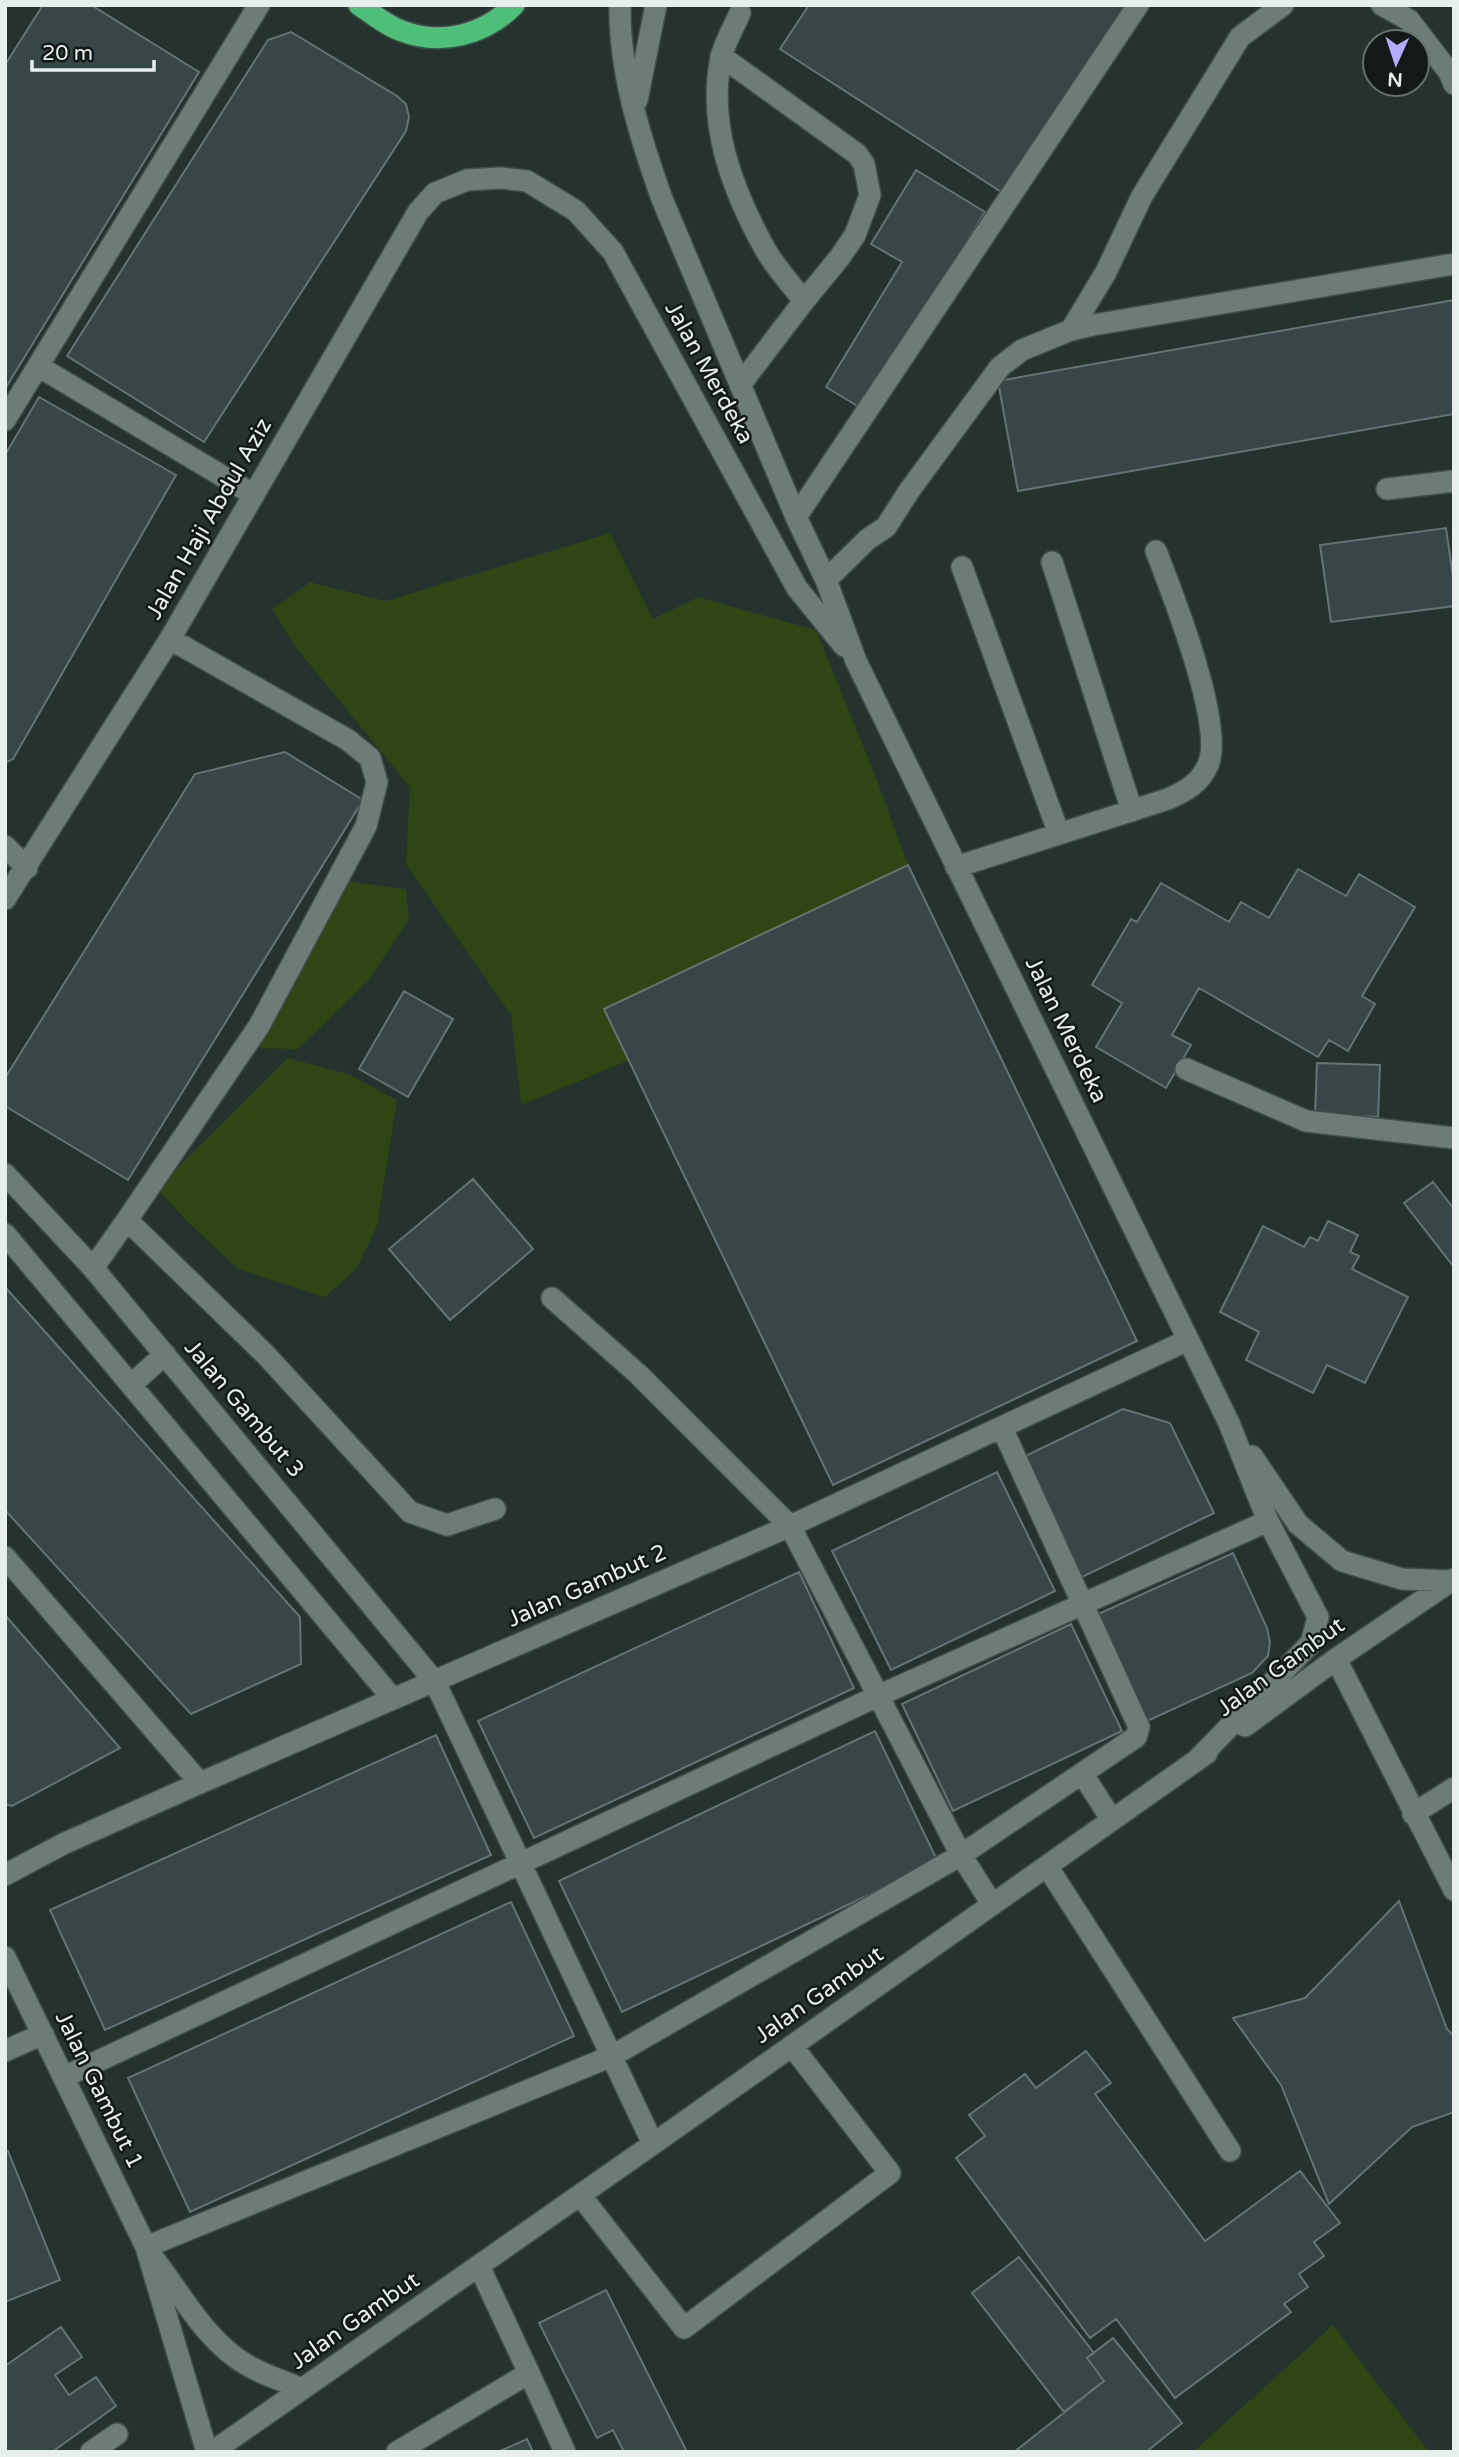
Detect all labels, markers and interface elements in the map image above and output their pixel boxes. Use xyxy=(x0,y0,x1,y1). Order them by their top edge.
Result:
scale bar xyxy=(32,28,154,72)
north arrow xyxy=(1361,28,1431,98)
text: 20 m xyxy=(42,41,93,66)
text: N xyxy=(1387,68,1403,90)
street label: Jalan Merdeka xyxy=(658,297,760,449)
street label: Jalan Haji Abdul Aziz xyxy=(140,413,278,625)
street label: Jalan Merdeka xyxy=(1019,953,1113,1107)
street label: Jalan Gambut 3 xyxy=(178,1334,310,1484)
street label: Jalan Gambut 2 xyxy=(503,1538,671,1634)
street label: Jalan Gambut xyxy=(1212,1611,1350,1723)
street label: Jalan Gambut xyxy=(749,1940,889,2050)
street label: Jalan Gambut 1 xyxy=(49,2007,149,2173)
street label: Jalan Gambut xyxy=(285,2266,425,2376)

